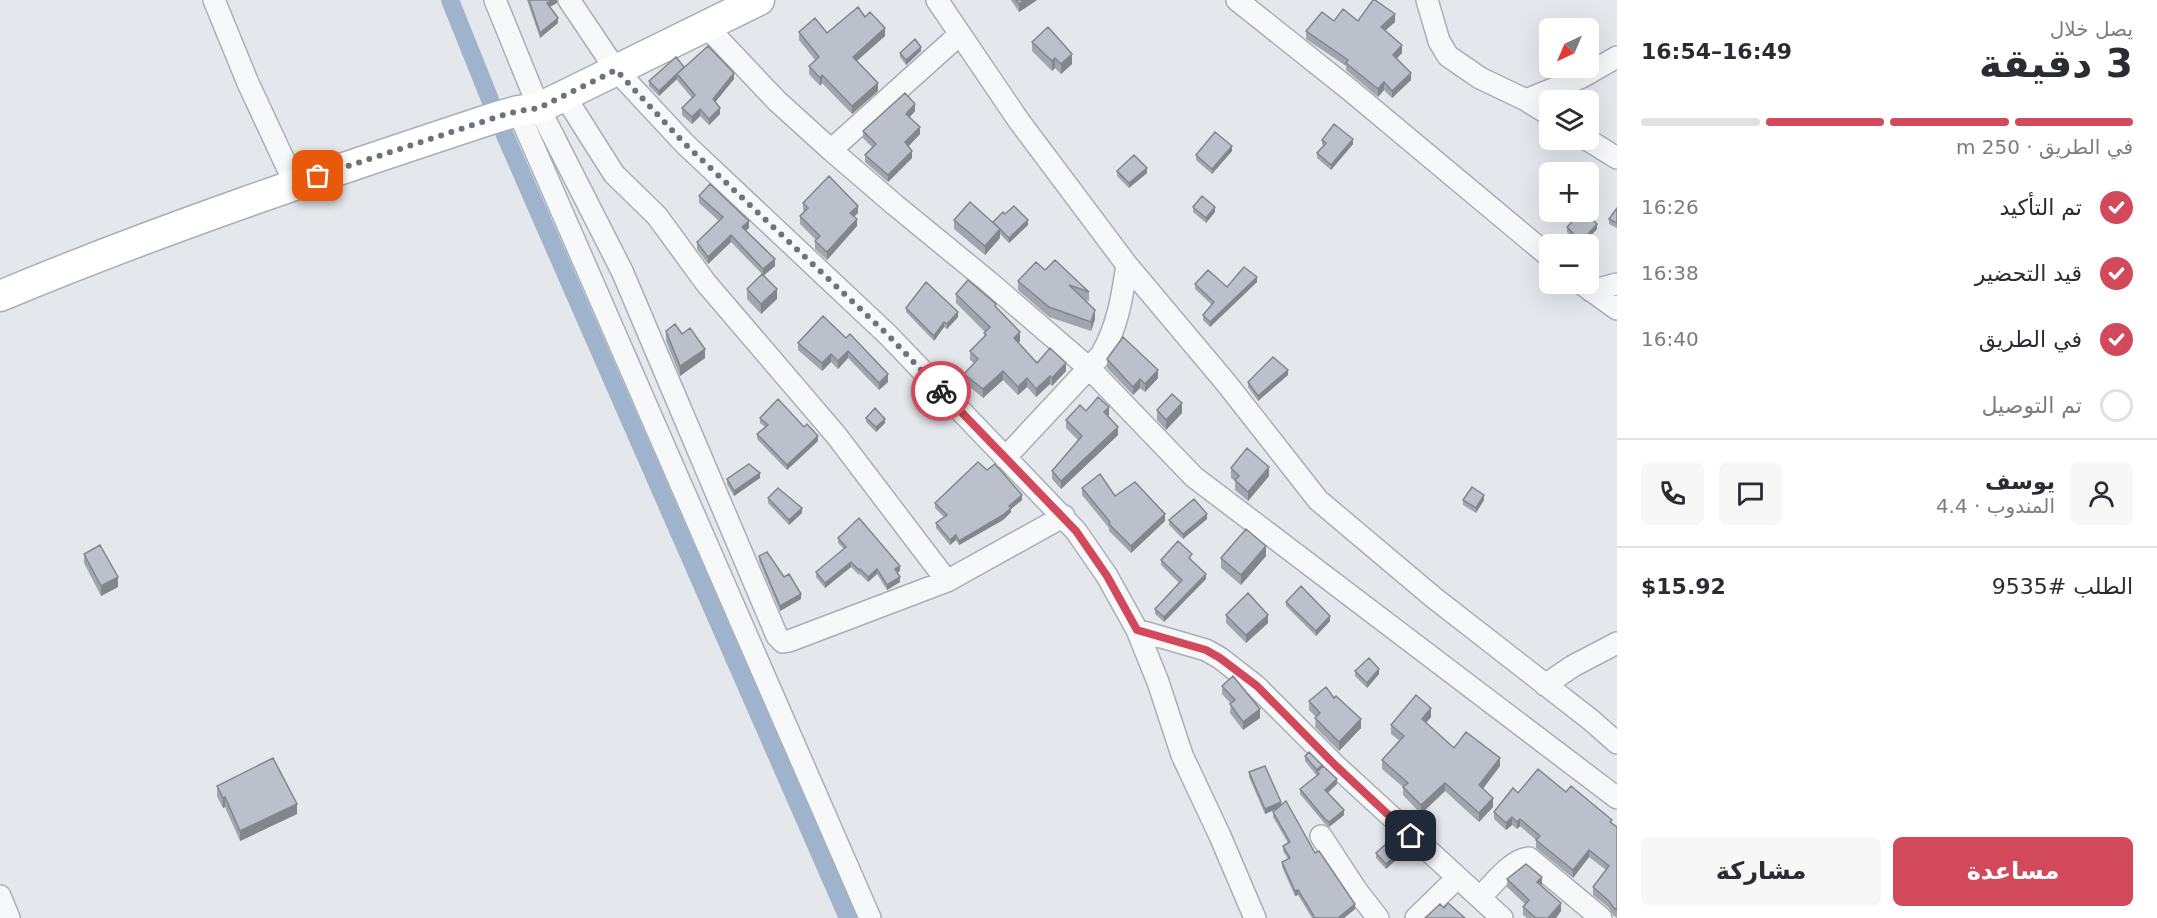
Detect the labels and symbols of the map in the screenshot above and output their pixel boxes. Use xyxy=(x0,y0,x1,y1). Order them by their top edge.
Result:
north arrow xyxy=(1539,18,1599,78)
pin xyxy=(292,150,343,201)
courier xyxy=(911,361,971,421)
pin xyxy=(1385,810,1436,861)

